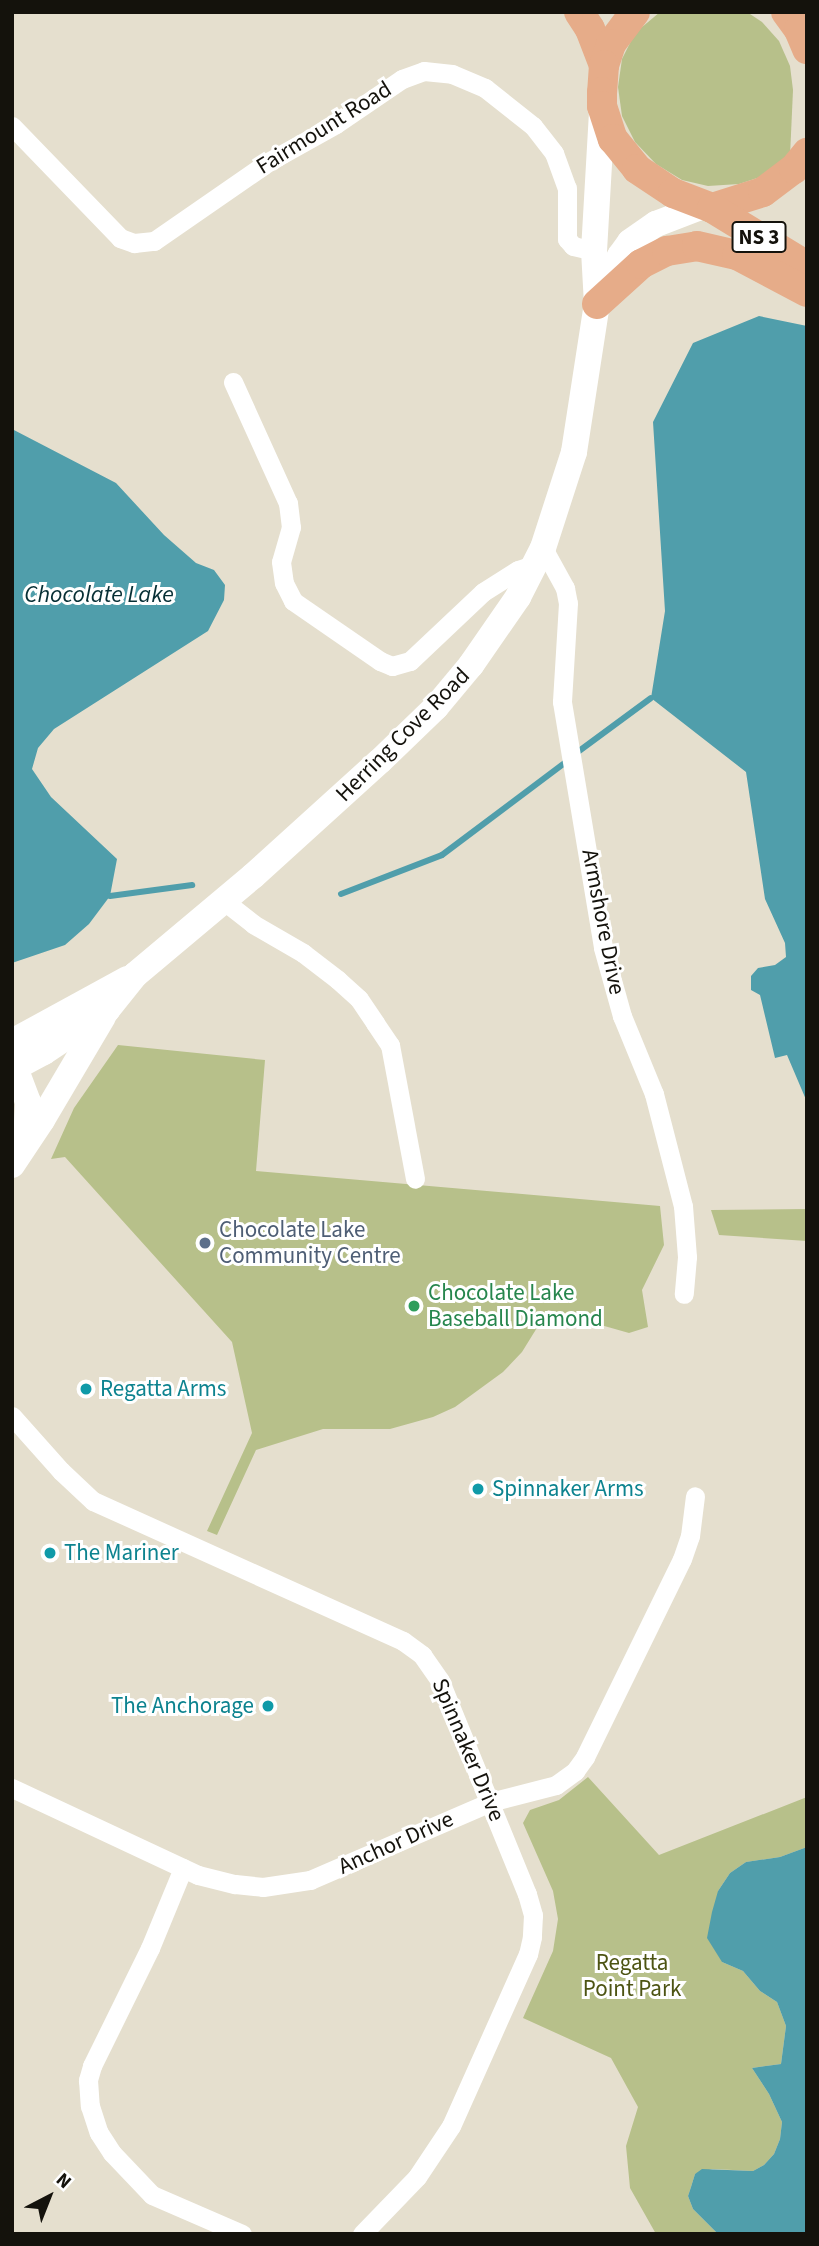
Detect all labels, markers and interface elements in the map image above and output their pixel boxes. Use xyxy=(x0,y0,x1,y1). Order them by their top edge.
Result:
street label: Fairmount Road xyxy=(251,75,397,181)
road number: NS 3 xyxy=(731,219,787,254)
water label: Chocolate Lake xyxy=(24,581,174,609)
street label: Herring Cove Road xyxy=(330,662,476,808)
street label: Armshore Drive xyxy=(575,847,631,997)
place label: Chocolate Lake Community Centre xyxy=(219,1216,401,1270)
marker: Chocolate Lake Community Centre xyxy=(197,1235,213,1251)
place label: Chocolate Lake Baseball Diamond xyxy=(428,1279,603,1333)
marker: Chocolate Lake Baseball Diamond xyxy=(406,1298,422,1314)
place label: Regatta Arms xyxy=(100,1375,226,1403)
marker: Regatta Arms xyxy=(78,1381,94,1397)
place label: Spinnaker Arms xyxy=(492,1475,644,1503)
marker: Spinnaker Arms xyxy=(470,1481,486,1497)
place label: The Mariner xyxy=(64,1539,179,1567)
marker: The Mariner xyxy=(42,1545,58,1561)
street label: Spinnaker Drive xyxy=(426,1675,510,1825)
place label: The Anchorage xyxy=(111,1692,254,1720)
marker: The Anchorage xyxy=(260,1698,276,1714)
street label: Anchor Drive xyxy=(334,1805,458,1881)
park label: Regatta Point Park xyxy=(583,1949,681,2003)
north arrow xyxy=(14,2162,84,2232)
text: N xyxy=(50,2167,77,2195)

